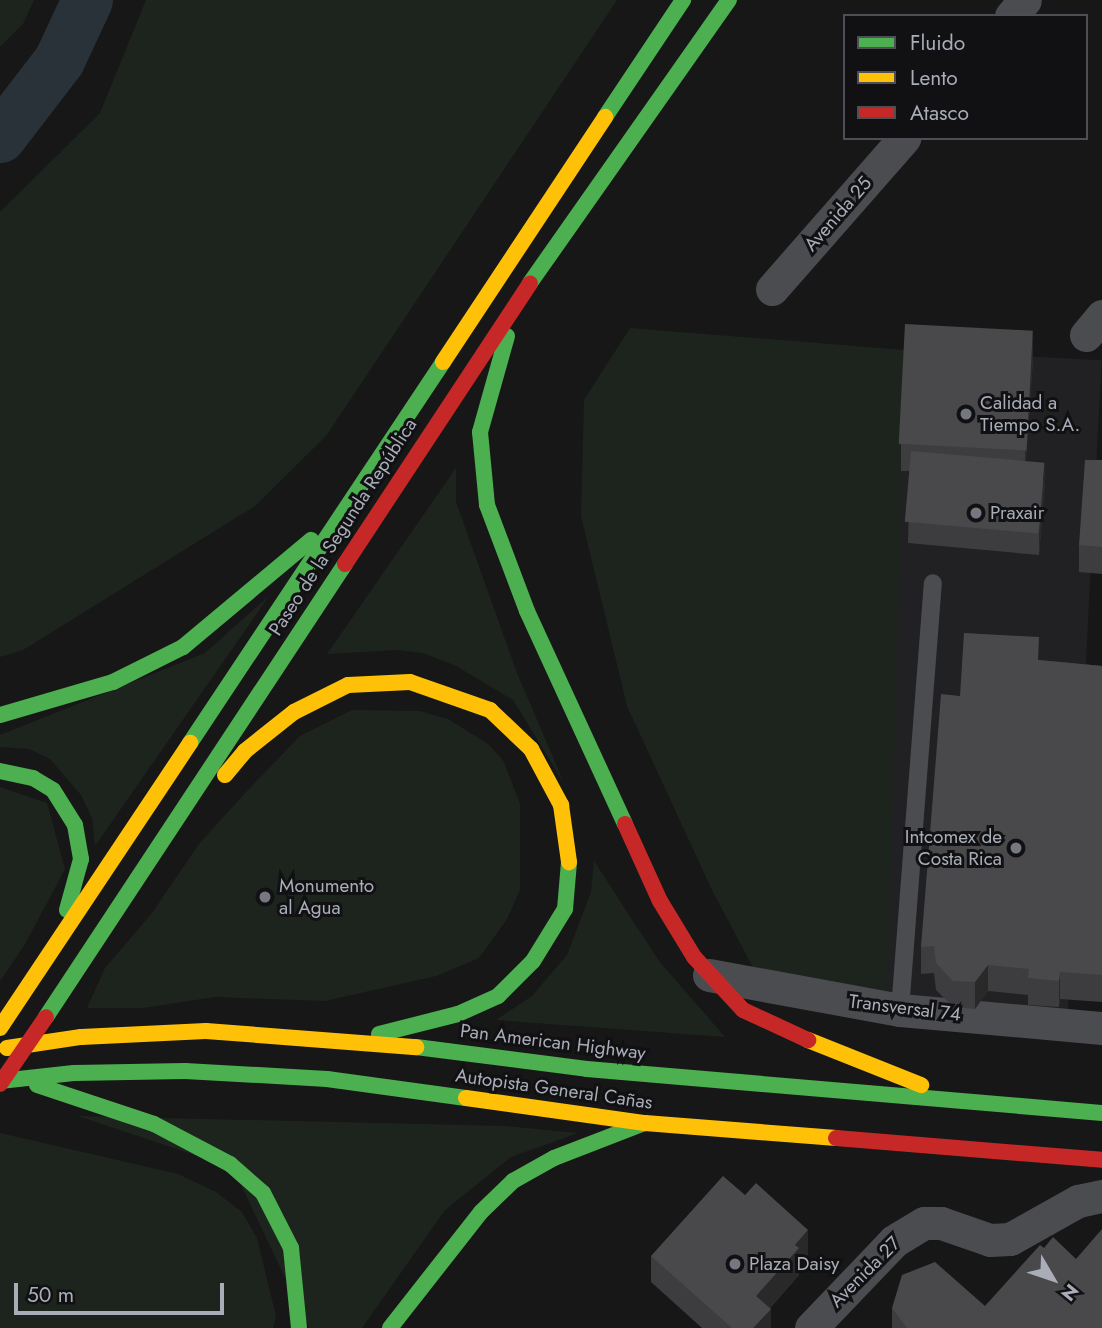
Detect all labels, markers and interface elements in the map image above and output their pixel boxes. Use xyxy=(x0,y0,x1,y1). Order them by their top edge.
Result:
legend xyxy=(843,14,1088,140)
text: Fluido xyxy=(910,28,965,58)
text: Lento xyxy=(910,63,958,93)
text: Atasco xyxy=(910,98,969,128)
street label: Avenida 25 xyxy=(799,172,877,256)
place label: Calidad a Tiempo S.A. xyxy=(980,392,1080,436)
marker: Calidad a Tiempo S.A. xyxy=(958,406,974,422)
street label: Paseo de la Segunda República xyxy=(264,414,422,640)
place label: Praxair xyxy=(990,502,1044,524)
marker: Praxair xyxy=(968,505,984,521)
place label: Intcomex de Costa Rica xyxy=(905,826,1002,870)
marker: Intcomex de Costa Rica xyxy=(1008,840,1024,856)
place label: Monumento al Agua xyxy=(279,875,374,919)
marker: Monumento al Agua xyxy=(257,889,273,905)
street label: Transversal 74 xyxy=(848,990,962,1026)
street label: Pan American Highway xyxy=(459,1019,647,1065)
street label: Autopista General Cañas xyxy=(454,1064,654,1114)
street label: Avenida 27 xyxy=(825,1232,905,1312)
north arrow xyxy=(1018,1244,1088,1314)
place label: Plaza Daisy xyxy=(749,1253,839,1275)
marker: Plaza Daisy xyxy=(727,1256,743,1272)
scale bar xyxy=(18,1268,228,1312)
text: N xyxy=(1054,1278,1085,1307)
text: 50 m xyxy=(27,1280,74,1310)

